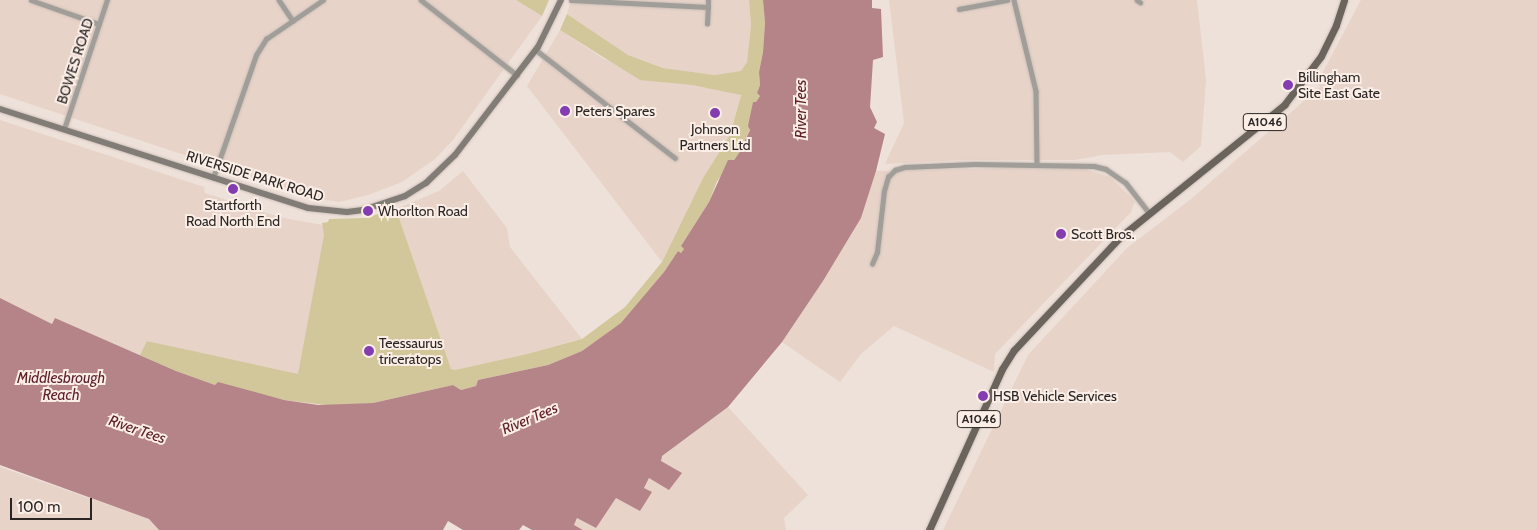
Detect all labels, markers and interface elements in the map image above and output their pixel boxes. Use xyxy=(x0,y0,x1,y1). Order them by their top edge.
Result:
street label: BOWES ROAD xyxy=(53,16,97,106)
place label: Billingham Site East Gate xyxy=(1298,69,1380,102)
marker: Billingham Site East Gate xyxy=(1282,79,1294,91)
water label: River Tees xyxy=(793,80,811,138)
place label: Peters Spares xyxy=(575,103,655,119)
marker: Peters Spares xyxy=(559,105,571,117)
marker: Johnson Partners Ltd xyxy=(709,107,721,119)
road number: A1046 xyxy=(1242,112,1288,132)
place label: Johnson Partners Ltd xyxy=(679,121,751,154)
street label: RIVERSIDE PARK ROAD xyxy=(184,147,326,205)
marker: Startforth Road North End xyxy=(227,183,239,195)
place label: Startforth Road North End xyxy=(186,197,280,230)
place label: Whorlton Road xyxy=(378,203,468,219)
marker: Whorlton Road xyxy=(362,205,374,217)
place label: Scott Bros. xyxy=(1071,226,1135,242)
marker: Scott Bros. xyxy=(1055,228,1067,240)
place label: Teessaurus triceratops xyxy=(379,335,443,368)
marker: Teessaurus triceratops xyxy=(363,345,375,357)
water label: Middlesbrough Reach xyxy=(17,369,105,404)
place label: HSB Vehicle Services xyxy=(993,388,1117,404)
marker: HSB Vehicle Services xyxy=(977,390,989,402)
water label: River Tees xyxy=(499,399,561,439)
road number: A1046 xyxy=(956,409,1002,428)
water label: River Tees xyxy=(106,412,168,448)
scale bar xyxy=(12,488,95,520)
text: 100 m xyxy=(18,498,60,516)

